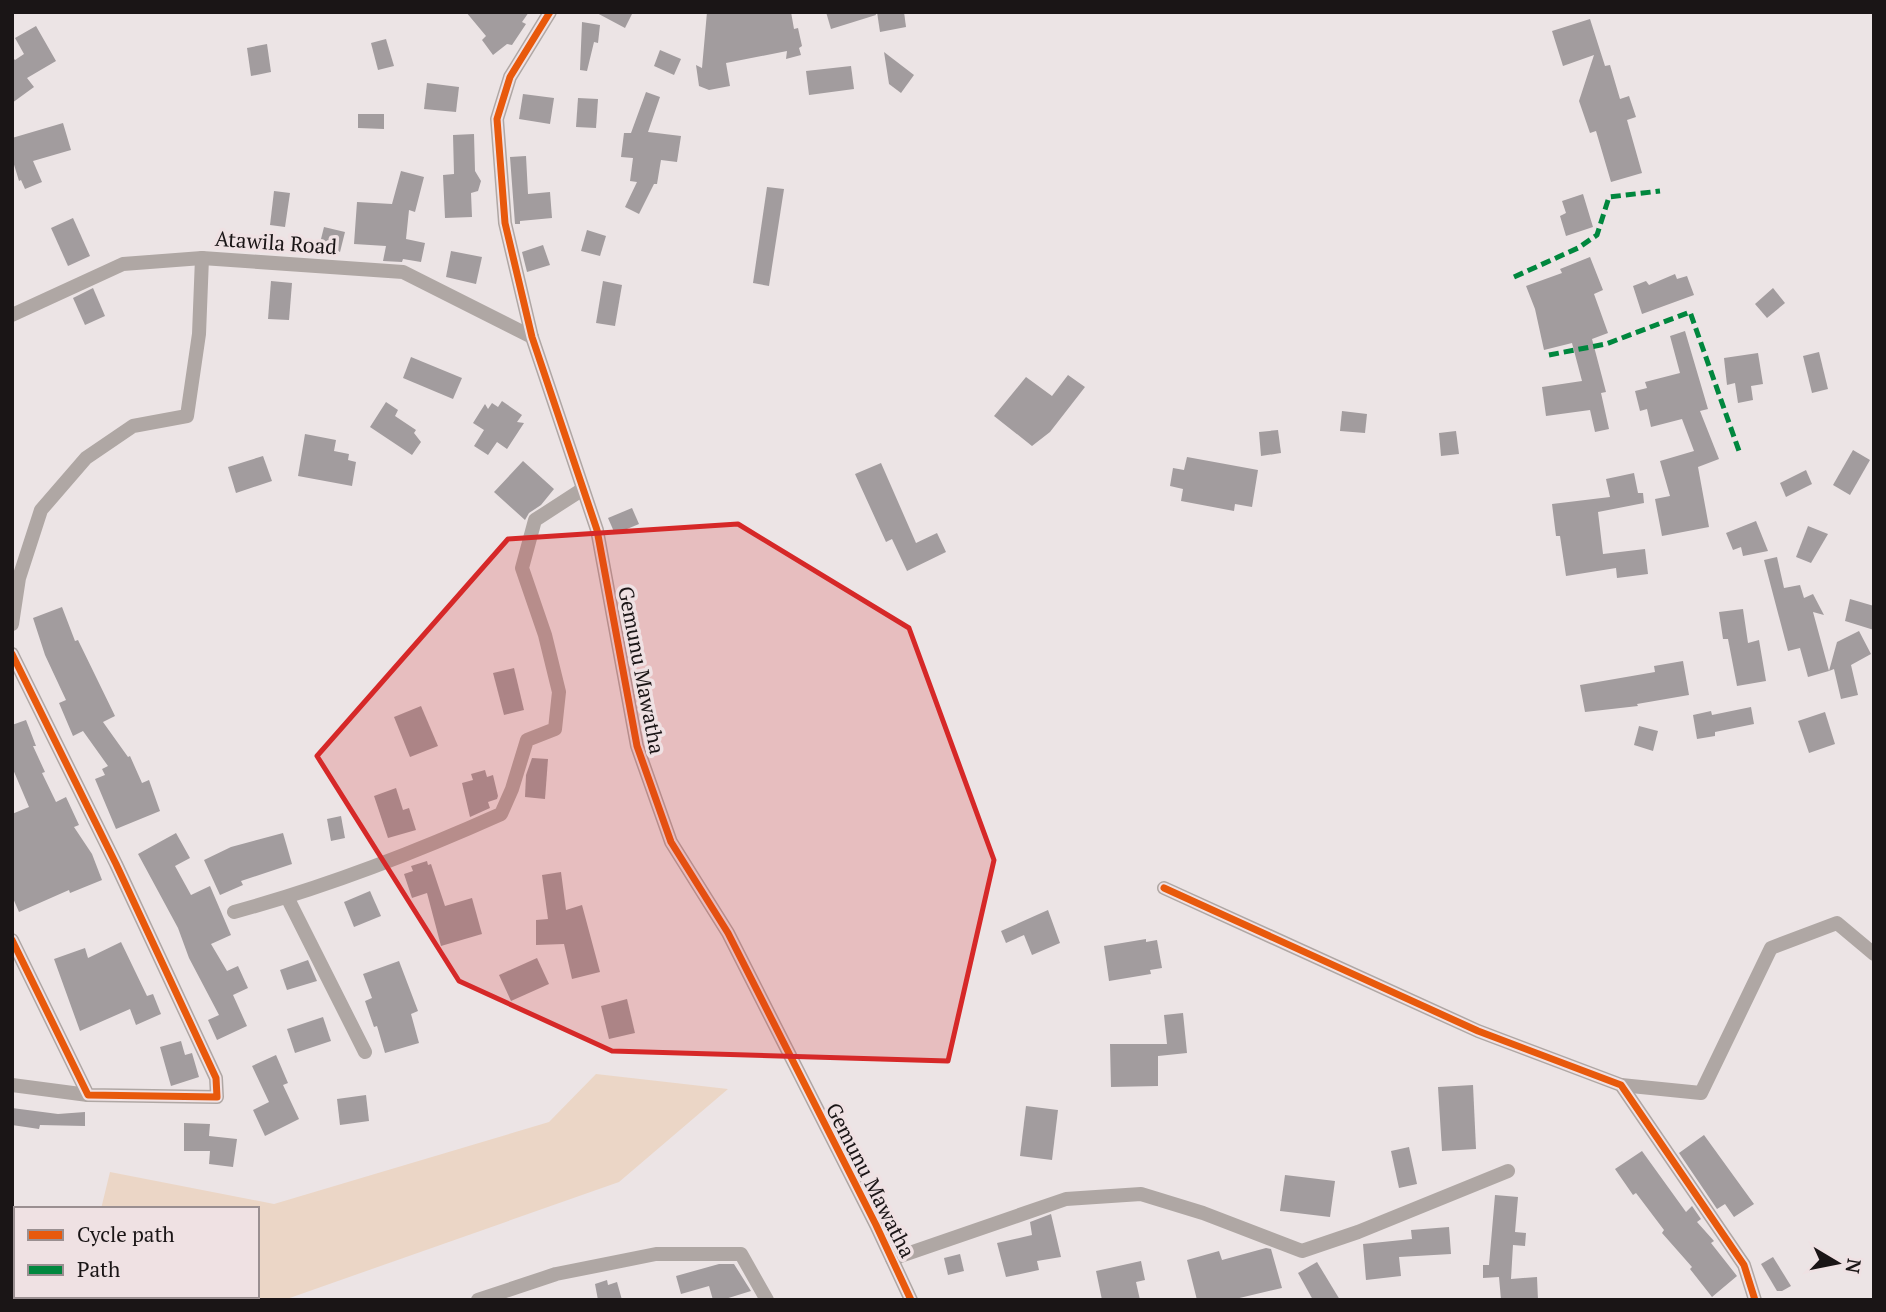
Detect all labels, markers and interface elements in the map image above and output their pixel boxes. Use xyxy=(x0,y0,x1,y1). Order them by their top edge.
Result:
street label: Atawila Road xyxy=(214,224,338,260)
street label: Gemunu Mawatha xyxy=(612,584,672,757)
street label: Gemunu Mawatha xyxy=(820,1098,922,1263)
legend xyxy=(14,1207,259,1298)
text: Cycle path xyxy=(77,1220,175,1248)
north arrow xyxy=(1802,1228,1872,1298)
text: Path xyxy=(77,1255,120,1283)
text: N xyxy=(1841,1257,1868,1276)

